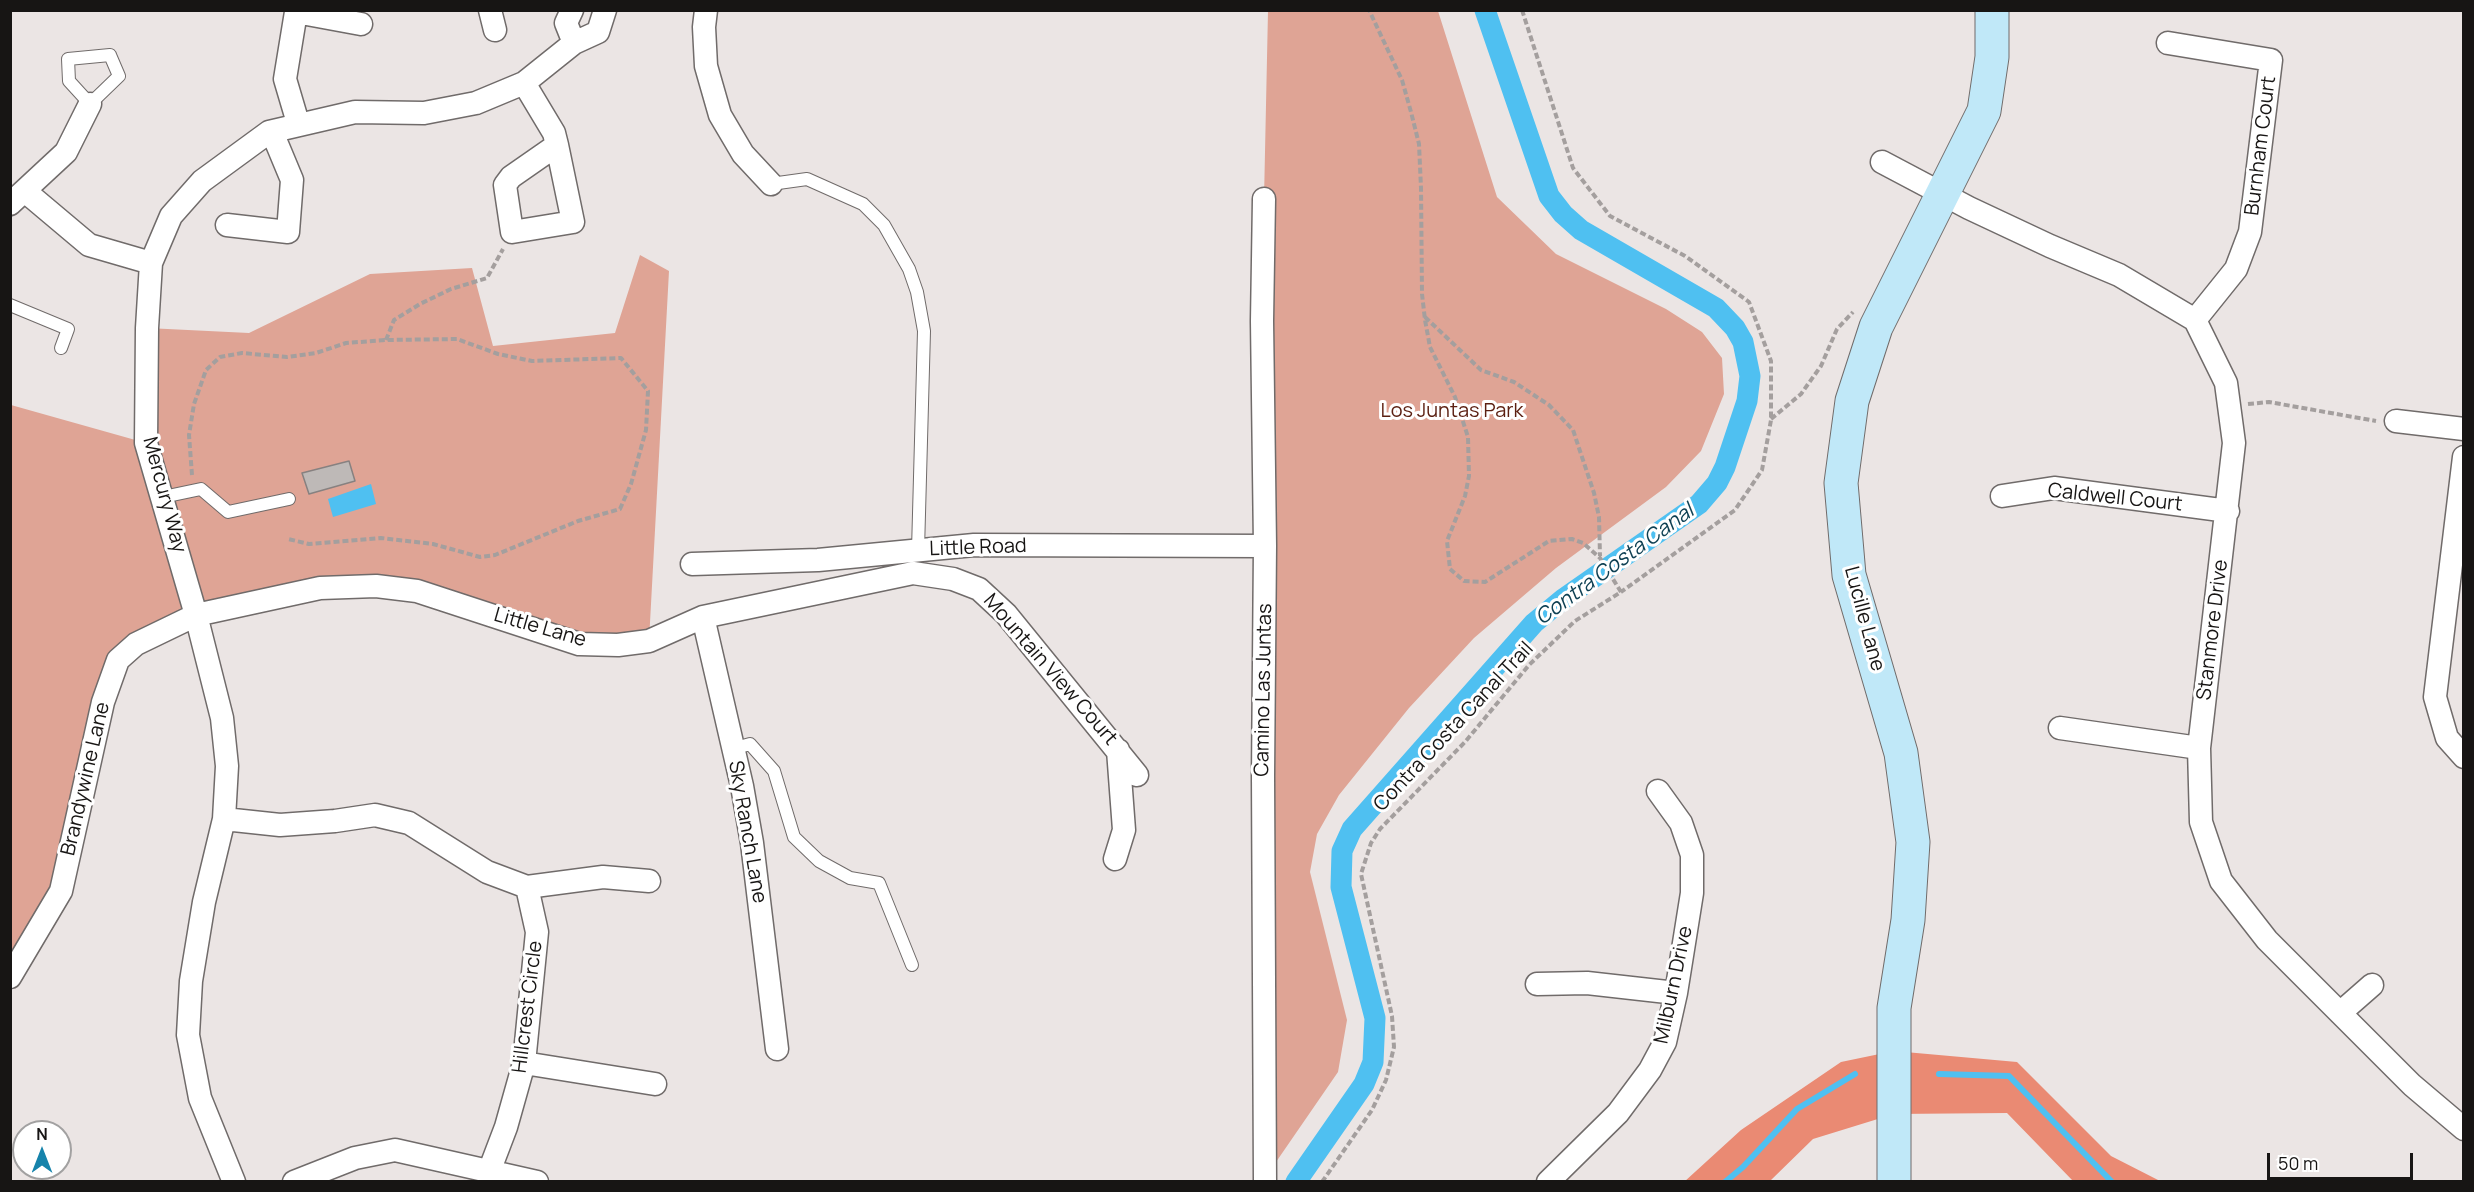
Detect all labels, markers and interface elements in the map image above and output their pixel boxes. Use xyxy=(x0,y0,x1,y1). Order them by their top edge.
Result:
street label: Burnham Court xyxy=(2241,75,2281,217)
park label: Los Juntas Park xyxy=(1381,399,1523,423)
street label: Mercury Way xyxy=(137,434,191,556)
street label: Caldwell Court xyxy=(2047,479,2183,517)
water label: Contra Costa Canal xyxy=(1531,499,1699,631)
street label: Little Road xyxy=(929,534,1027,562)
street label: Stanmore Drive xyxy=(2192,558,2234,702)
street label: Lucille Lane xyxy=(1839,564,1889,674)
street label: Mountain View Court xyxy=(978,590,1122,750)
street label: Little Lane xyxy=(491,603,589,653)
street label: Camino Las Juntas xyxy=(1250,603,1278,777)
street label: Contra Costa Canal Trail xyxy=(1369,637,1539,817)
street label: Brandywine Lane xyxy=(57,700,115,858)
street label: Sky Ranch Lane xyxy=(723,759,771,905)
street label: Milburn Drive xyxy=(1650,924,1698,1046)
street label: Hillcrest Circle xyxy=(508,939,548,1075)
north arrow xyxy=(12,1120,72,1180)
text: N xyxy=(36,1123,48,1145)
scale bar xyxy=(2270,1141,2416,1179)
text: 50 m xyxy=(2278,1151,2318,1175)

